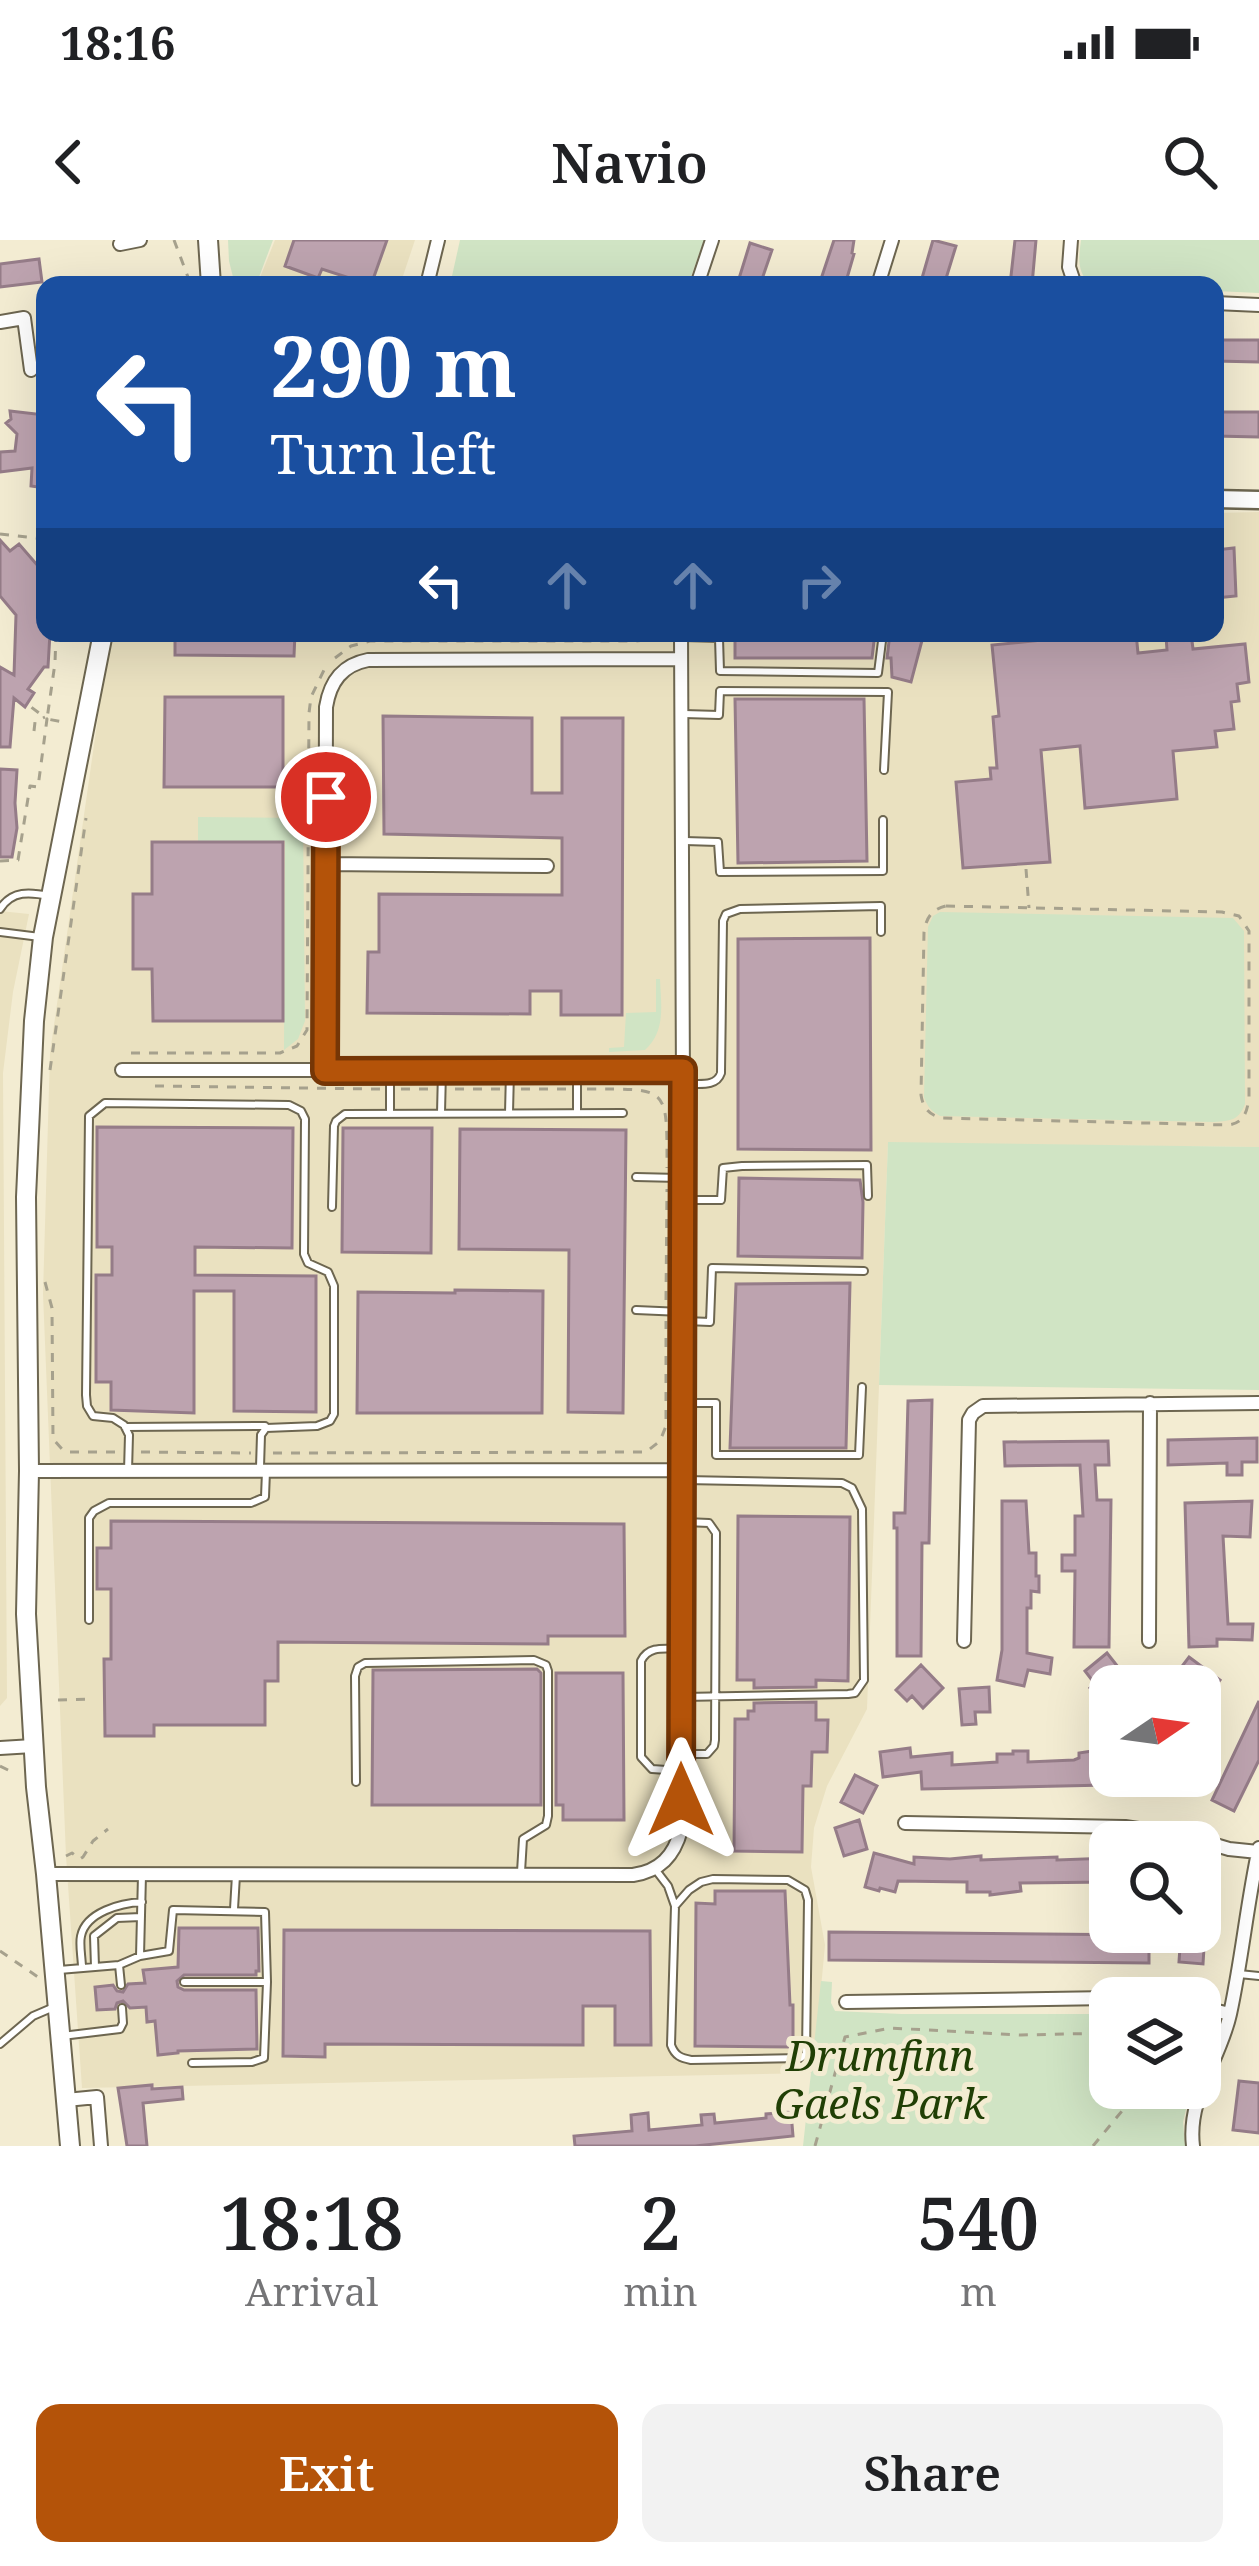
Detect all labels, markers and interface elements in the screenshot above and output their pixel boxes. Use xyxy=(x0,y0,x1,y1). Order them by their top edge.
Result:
text: 18:16 xyxy=(60,12,175,73)
text: Navio xyxy=(551,125,708,199)
icon: back xyxy=(36,129,102,195)
icon: search xyxy=(1157,129,1223,195)
text: 290 m xyxy=(270,307,517,422)
icon: left xyxy=(72,324,228,480)
text: Turn left xyxy=(270,416,496,490)
icon: left xyxy=(408,552,474,618)
icon: ahead xyxy=(534,552,600,618)
icon: ahead xyxy=(660,552,726,618)
icon: right xyxy=(786,552,852,618)
pin xyxy=(275,746,377,848)
icon: arrive xyxy=(293,764,359,830)
north arrow xyxy=(1089,1665,1221,1797)
map controls xyxy=(1089,1665,1221,2109)
position arrow xyxy=(618,1737,744,1863)
button: search xyxy=(1089,1821,1221,1953)
button: layers xyxy=(1089,1977,1221,2109)
park label: Drumfinn Gaels Park xyxy=(774,2026,988,2131)
text: 18:18 xyxy=(220,2173,403,2271)
text: 2 xyxy=(640,2173,681,2271)
text: 540 xyxy=(918,2173,1039,2271)
text: Arrival xyxy=(245,2264,378,2317)
text: min xyxy=(623,2264,698,2317)
text: m xyxy=(960,2264,997,2317)
button: Exit xyxy=(36,2404,618,2542)
button: Share xyxy=(642,2404,1223,2542)

